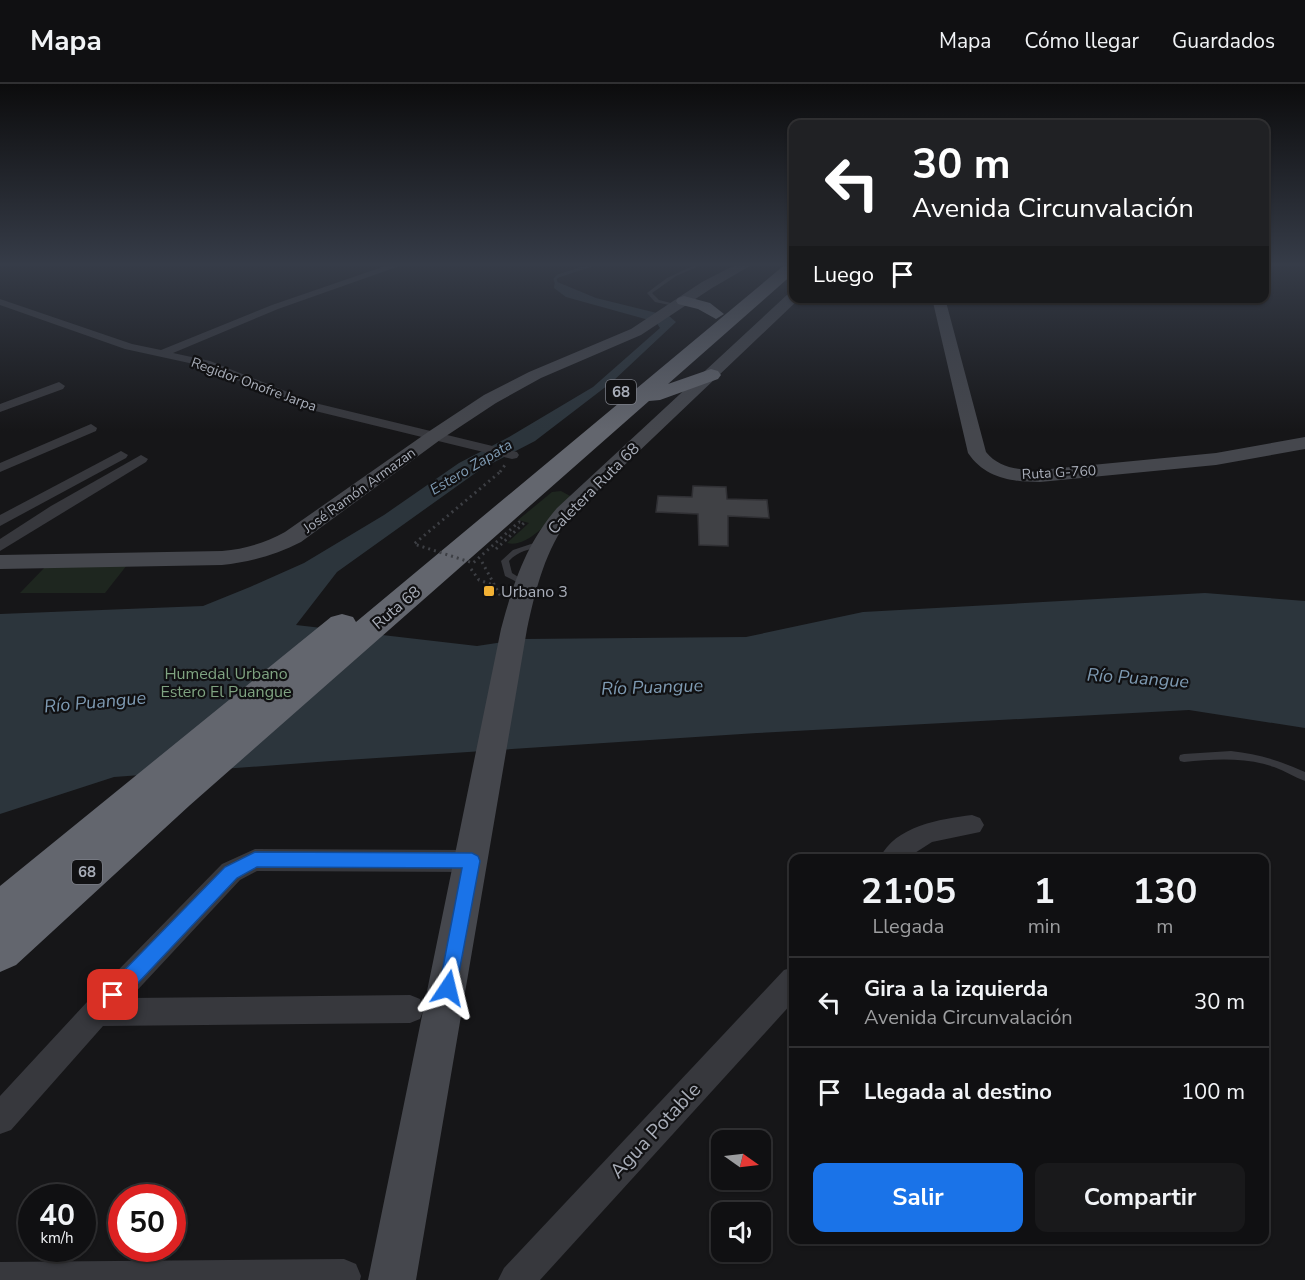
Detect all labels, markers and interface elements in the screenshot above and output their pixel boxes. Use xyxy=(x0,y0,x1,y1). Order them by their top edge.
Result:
text: Mapa xyxy=(30,22,102,60)
text: Mapa xyxy=(939,27,991,55)
text: Cómo llegar xyxy=(1024,27,1139,55)
text: Guardados xyxy=(1172,27,1275,55)
text: 30 m xyxy=(912,136,1011,193)
icon: left xyxy=(813,144,891,222)
text: Avenida Circunvalación xyxy=(912,190,1194,227)
icon: arrive xyxy=(886,258,919,291)
text: Luego xyxy=(813,260,874,290)
street label: Regidor Onofre Jarpa xyxy=(188,353,319,416)
road number: 68 xyxy=(606,380,636,404)
water label: Estero Zapata xyxy=(426,434,516,500)
street label: Caletera Ruta 68 xyxy=(543,438,644,539)
street label: José Ramón Armazan xyxy=(298,443,419,538)
street label: Ruta G-760 xyxy=(1021,461,1097,484)
street label: Ruta 68 xyxy=(368,581,426,635)
place label: Urbano 3 xyxy=(501,581,568,603)
marker: Urbano 3 xyxy=(482,584,496,598)
water label: Río Puangue xyxy=(1086,662,1190,694)
park label: Humedal Urbano Estero El Puangue xyxy=(160,663,292,703)
water label: Río Puangue xyxy=(601,673,704,701)
water label: Río Puangue xyxy=(43,686,147,718)
road number: 68 xyxy=(72,860,102,884)
text: 21:05 xyxy=(861,867,956,916)
text: 1 xyxy=(1033,867,1055,916)
text: 130 xyxy=(1132,867,1197,916)
text: Llegada xyxy=(872,913,944,940)
text: min xyxy=(1028,913,1061,940)
text: m xyxy=(1156,913,1173,940)
position arrow xyxy=(416,956,480,1020)
pin xyxy=(87,969,138,1020)
text: Gira a la izquierda xyxy=(864,974,1048,1004)
icon: arrive xyxy=(96,978,129,1011)
icon: left xyxy=(813,986,846,1019)
text: 30 m xyxy=(1194,987,1245,1017)
text: Avenida Circunvalación xyxy=(864,1004,1073,1031)
street label: Agua Potable xyxy=(604,1076,707,1184)
icon: arrive xyxy=(813,1076,846,1109)
text: Llegada al destino xyxy=(864,1077,1052,1107)
text: 100 m xyxy=(1181,1077,1245,1107)
north arrow xyxy=(711,1130,771,1190)
map controls xyxy=(711,1130,771,1262)
button: Salir xyxy=(813,1163,1023,1232)
button: Compartir xyxy=(1035,1163,1245,1232)
speed limit sign: 50 xyxy=(108,1184,186,1262)
text: 40 xyxy=(39,1195,75,1236)
button: sound xyxy=(711,1202,771,1262)
text: km/h xyxy=(40,1228,74,1248)

